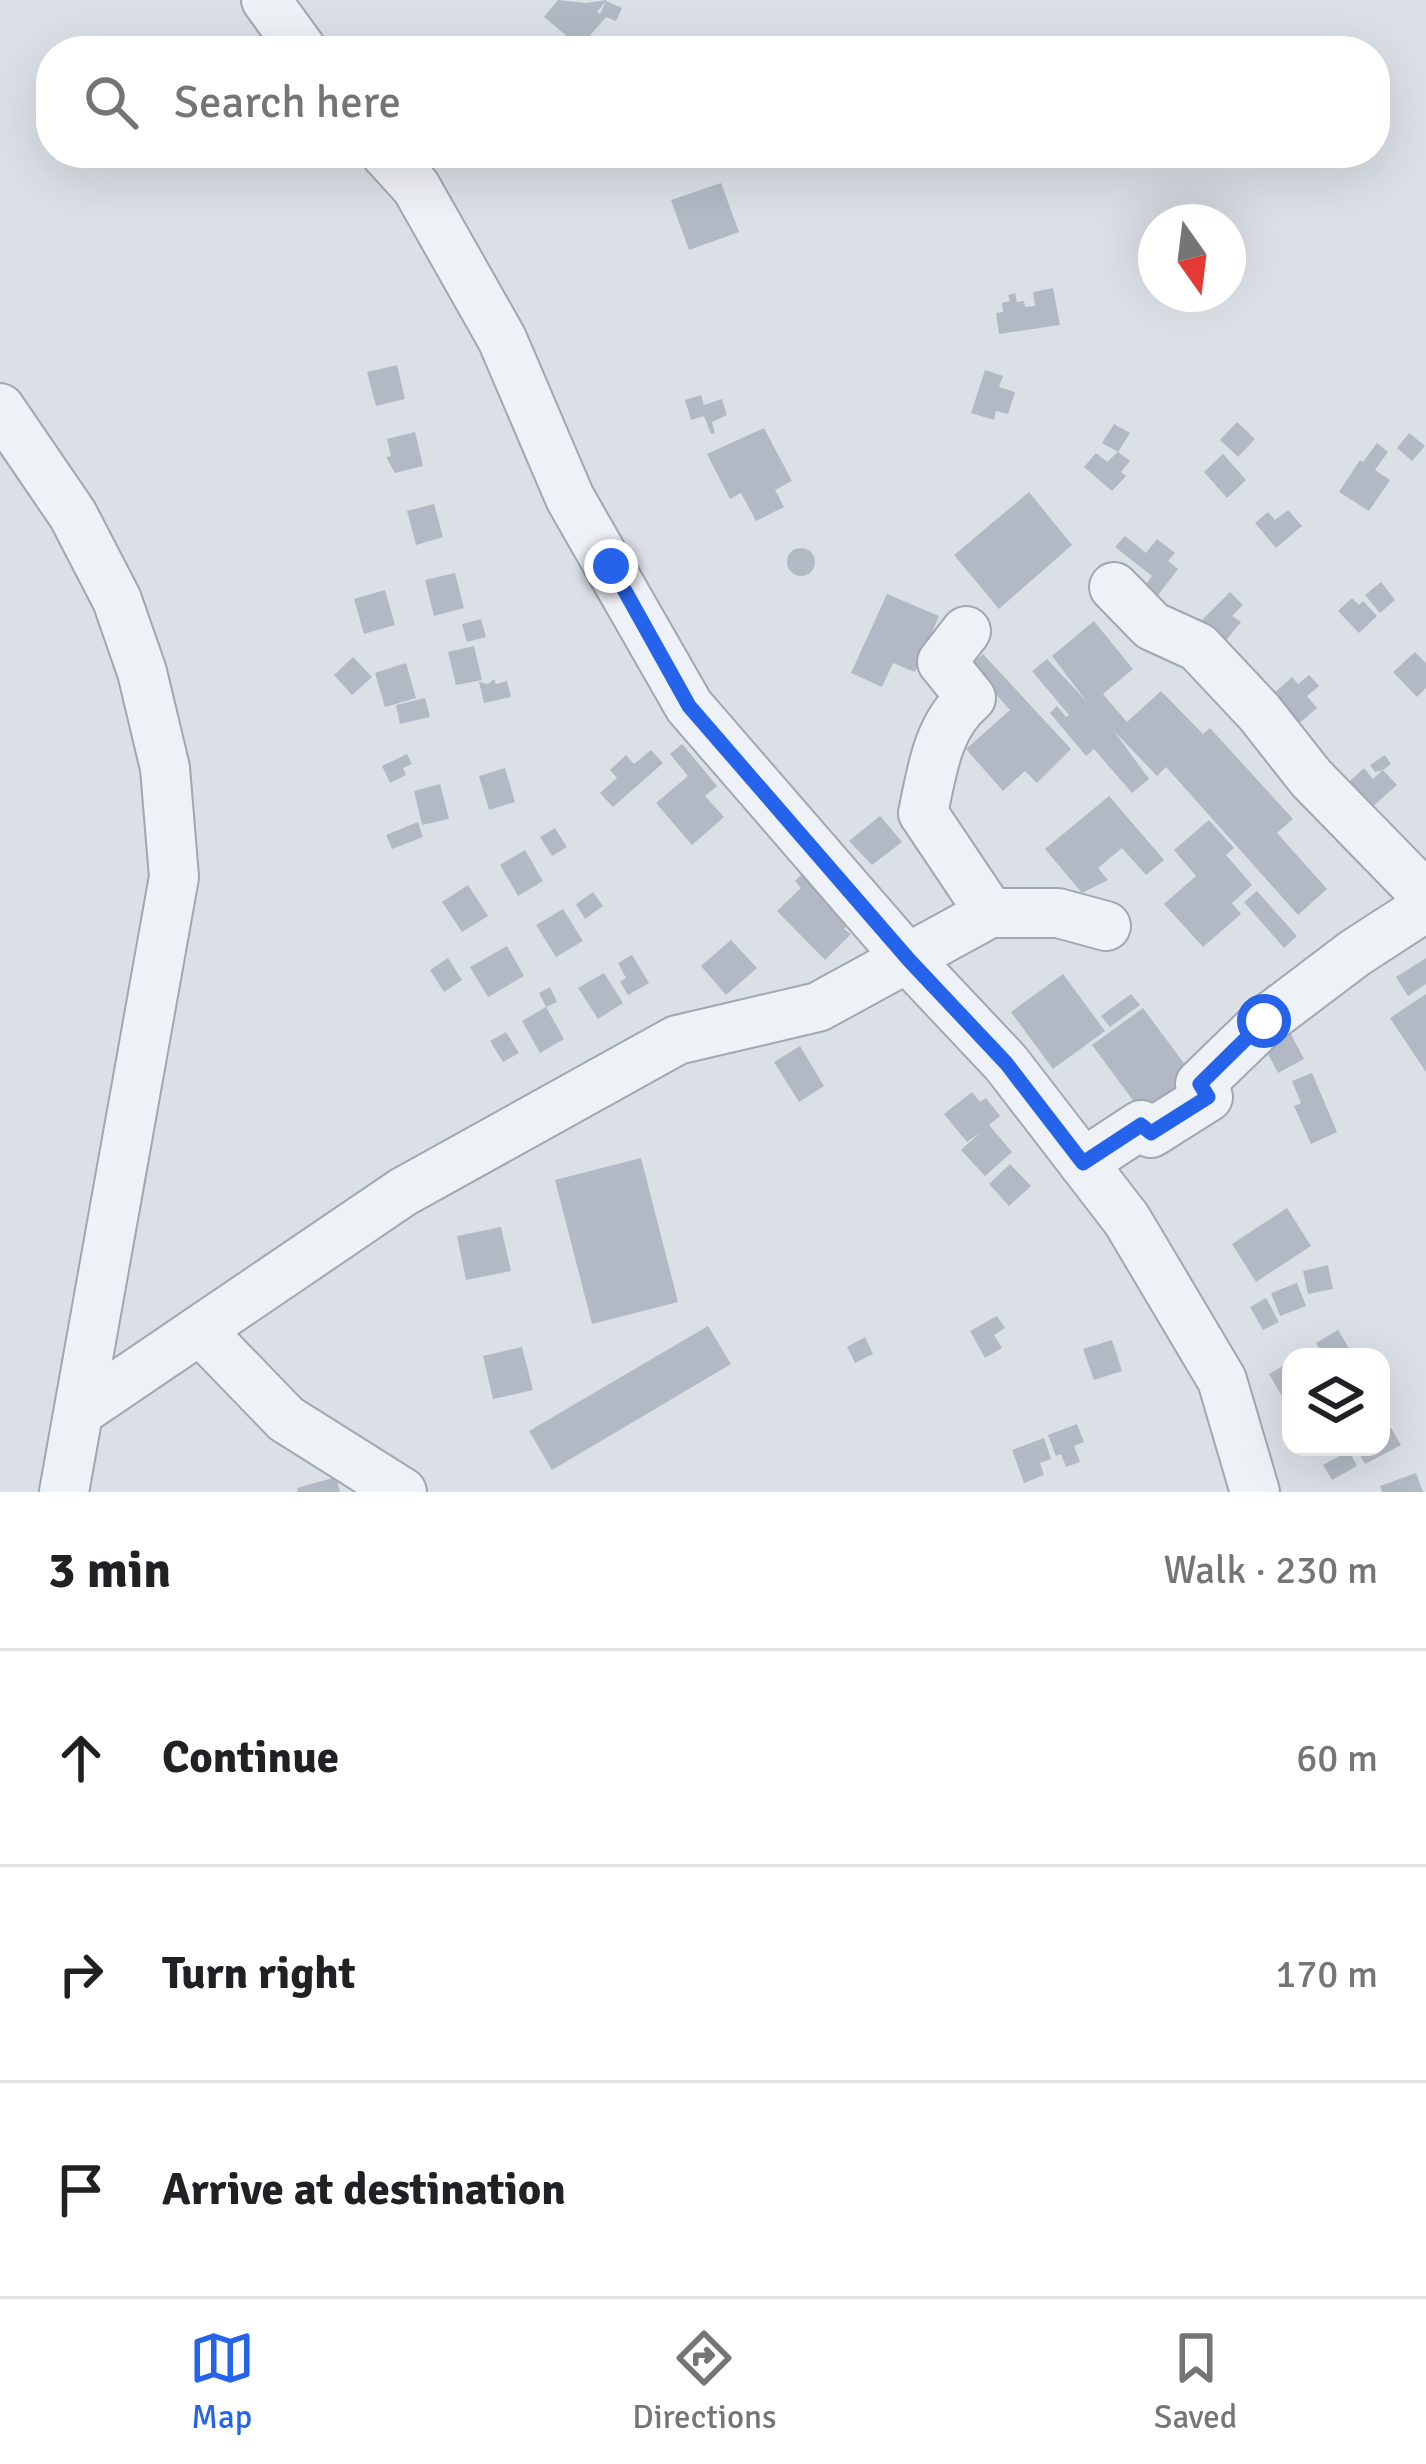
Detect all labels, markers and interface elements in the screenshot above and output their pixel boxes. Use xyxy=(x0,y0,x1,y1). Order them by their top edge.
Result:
search box xyxy=(36,36,1390,168)
icon: search xyxy=(78,69,144,135)
text: Search here xyxy=(174,75,401,130)
north arrow xyxy=(1138,204,1246,312)
route end xyxy=(584,539,638,593)
route start xyxy=(1237,994,1291,1048)
map controls xyxy=(1282,1348,1390,1456)
button: layers xyxy=(1282,1348,1390,1456)
text: 3 min xyxy=(48,1539,171,1602)
text: Walk · 230 m xyxy=(1164,1546,1378,1594)
icon: ahead xyxy=(48,1725,114,1791)
text: Continue xyxy=(162,1730,339,1785)
text: 60 m xyxy=(1296,1734,1378,1782)
icon: right xyxy=(48,1941,114,2007)
text: Turn right xyxy=(162,1946,356,2001)
text: 170 m xyxy=(1275,1950,1378,1998)
icon: arrive xyxy=(48,2157,114,2223)
text: Arrive at destination xyxy=(162,2162,566,2217)
tab: Map xyxy=(189,2325,255,2438)
tab: Directions xyxy=(632,2325,777,2438)
tab: Saved xyxy=(1154,2325,1237,2438)

